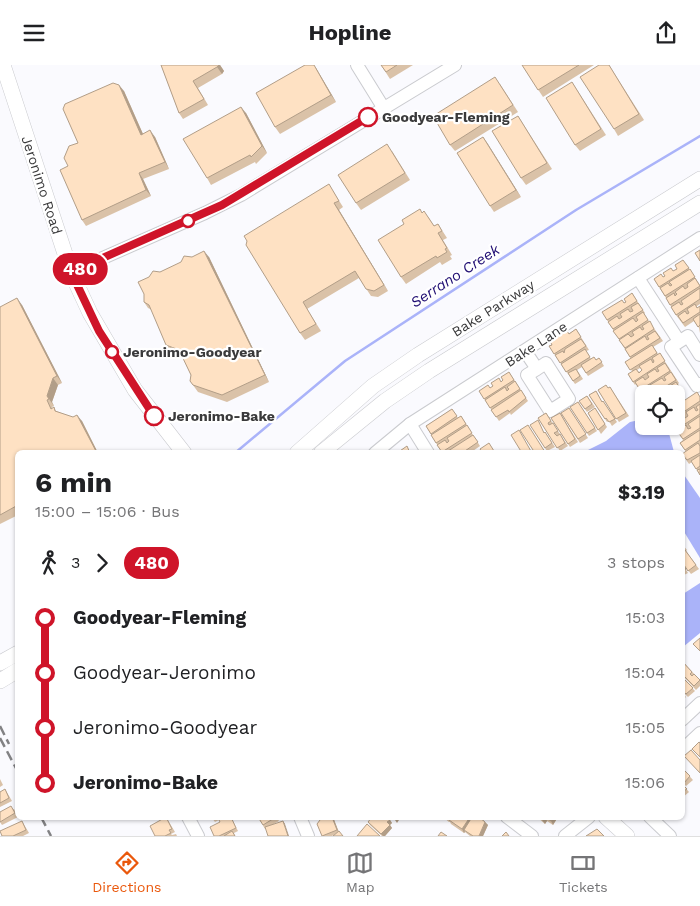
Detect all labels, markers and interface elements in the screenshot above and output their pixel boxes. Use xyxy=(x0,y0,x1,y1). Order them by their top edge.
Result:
icon: menu xyxy=(20,19,48,47)
icon: share xyxy=(652,19,680,47)
text: Hopline xyxy=(308,20,392,45)
marker: Goodyear-Fleming xyxy=(358,107,378,127)
place label: Goodyear-Fleming xyxy=(382,109,510,125)
street label: Jeronimo Road xyxy=(18,134,66,236)
unlabelled marker xyxy=(181,214,195,228)
water label: Serrano Creek xyxy=(407,240,504,312)
line badge: 480 xyxy=(51,253,109,285)
text: 480 xyxy=(63,258,97,279)
street label: Bake Parkway xyxy=(449,276,538,340)
street label: Bake Lane xyxy=(502,318,570,370)
place label: Jeronimo-Goodyear xyxy=(123,344,261,360)
marker: Jeronimo-Goodyear xyxy=(105,345,119,359)
map controls xyxy=(635,385,685,435)
button: locate xyxy=(635,385,685,435)
marker: Jeronimo-Bake xyxy=(144,406,164,426)
place label: Jeronimo-Bake xyxy=(168,408,275,424)
text: 6 min xyxy=(35,466,112,499)
text: $3.19 xyxy=(618,481,665,504)
text: 15:00 – 15:06 · Bus xyxy=(35,502,180,521)
icon: walk xyxy=(35,549,63,577)
icon: forward xyxy=(88,549,116,577)
text: 480 xyxy=(134,552,169,573)
text: 3 xyxy=(71,553,80,572)
text: 3 stops xyxy=(607,553,665,572)
text: Goodyear-Fleming xyxy=(73,606,246,629)
text: 15:03 xyxy=(626,608,665,627)
text: Goodyear-Jeronimo xyxy=(73,661,256,684)
text: 15:04 xyxy=(625,663,665,682)
text: Jeronimo-Goodyear xyxy=(73,716,257,739)
text: 15:05 xyxy=(625,718,665,737)
text: Jeronimo-Bake xyxy=(73,771,218,794)
text: 15:06 xyxy=(625,773,665,792)
tab: Directions xyxy=(92,849,161,895)
tab: Map xyxy=(346,849,375,895)
tab: Tickets xyxy=(559,849,608,895)

